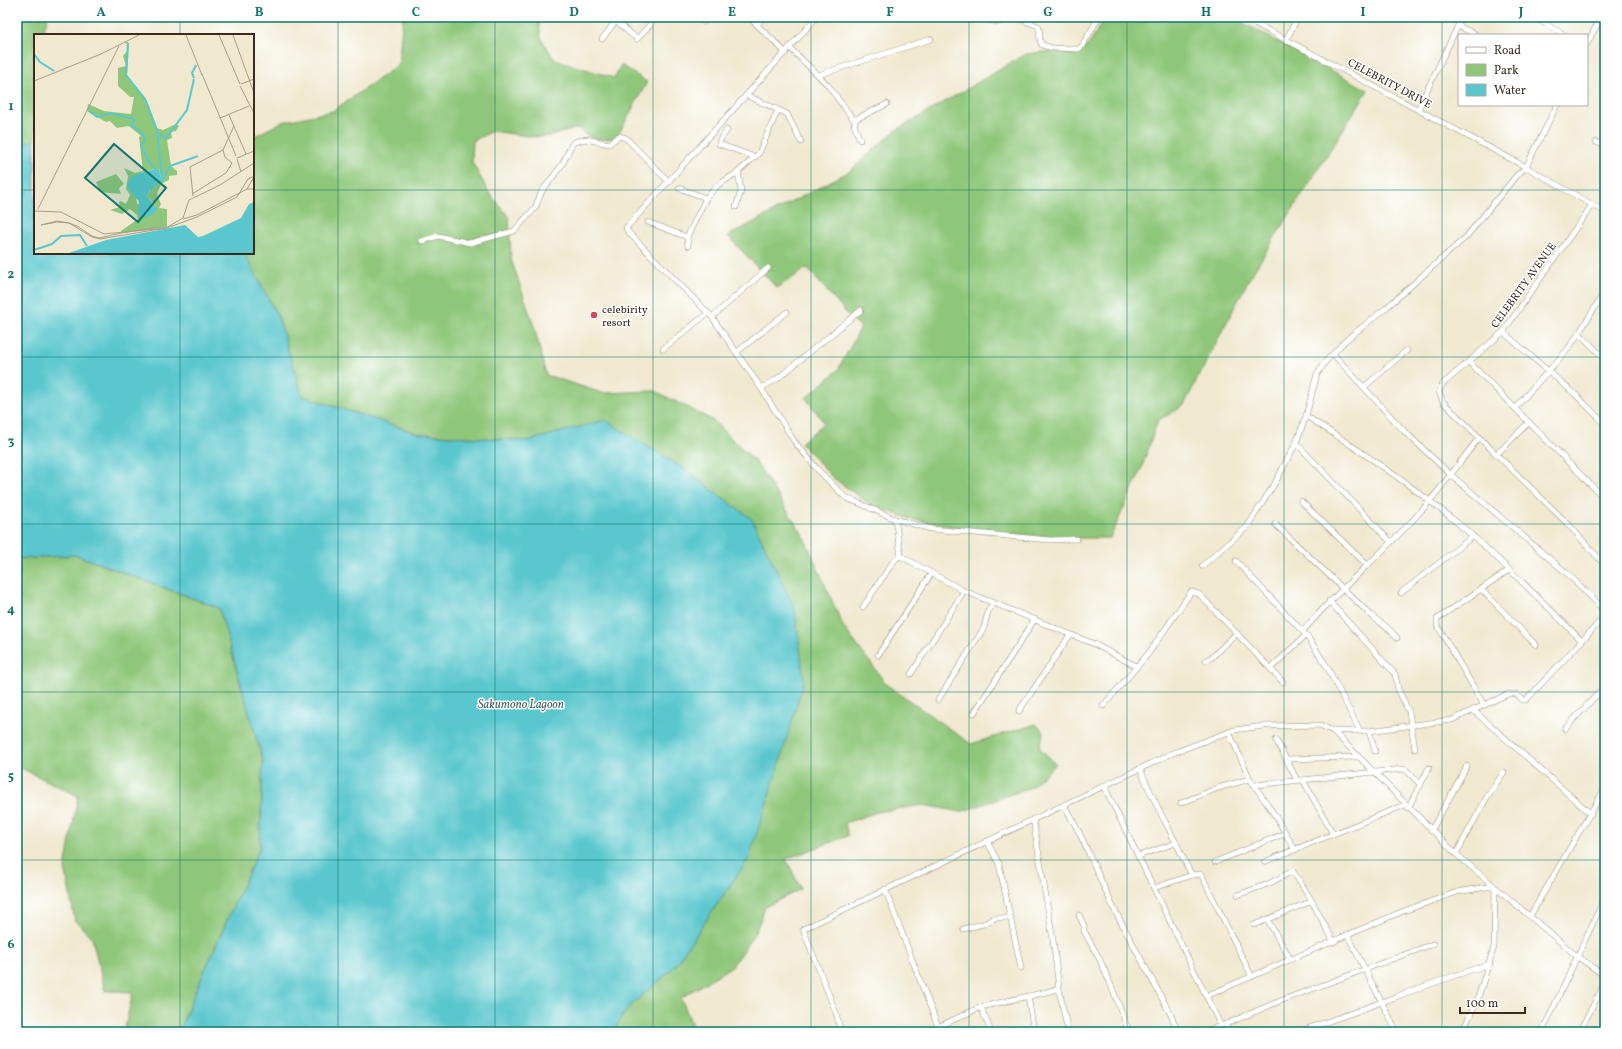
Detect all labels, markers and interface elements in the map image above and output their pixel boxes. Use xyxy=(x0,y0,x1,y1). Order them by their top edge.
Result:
text: A xyxy=(96,4,106,22)
text: B xyxy=(255,4,264,22)
text: C xyxy=(412,4,420,22)
text: D xyxy=(569,4,579,22)
text: E xyxy=(728,4,736,22)
text: F xyxy=(886,4,894,22)
text: G xyxy=(1043,4,1053,22)
text: H xyxy=(1201,4,1211,22)
text: I xyxy=(1361,4,1366,22)
text: J xyxy=(1518,4,1524,22)
inset map xyxy=(34,34,254,254)
legend xyxy=(1458,34,1588,106)
text: Road xyxy=(1494,43,1521,59)
street label: CELEBRITY DRIVE xyxy=(1345,56,1434,113)
text: Park xyxy=(1494,63,1519,79)
text: Water xyxy=(1494,83,1526,99)
text: 1 xyxy=(8,98,14,116)
street label: CELEBRITY AVENUE xyxy=(1488,240,1561,332)
text: 2 xyxy=(8,266,15,284)
place label: celebirity resort xyxy=(602,303,648,331)
marker: celebirity resort xyxy=(589,310,599,320)
text: 3 xyxy=(8,433,15,451)
text: 4 xyxy=(7,601,15,619)
water label: Sakumono Lagoon xyxy=(478,697,564,713)
text: 5 xyxy=(8,768,14,786)
text: 6 xyxy=(7,936,15,954)
scale bar xyxy=(1460,989,1525,1015)
text: 100 m xyxy=(1466,996,1499,1012)

